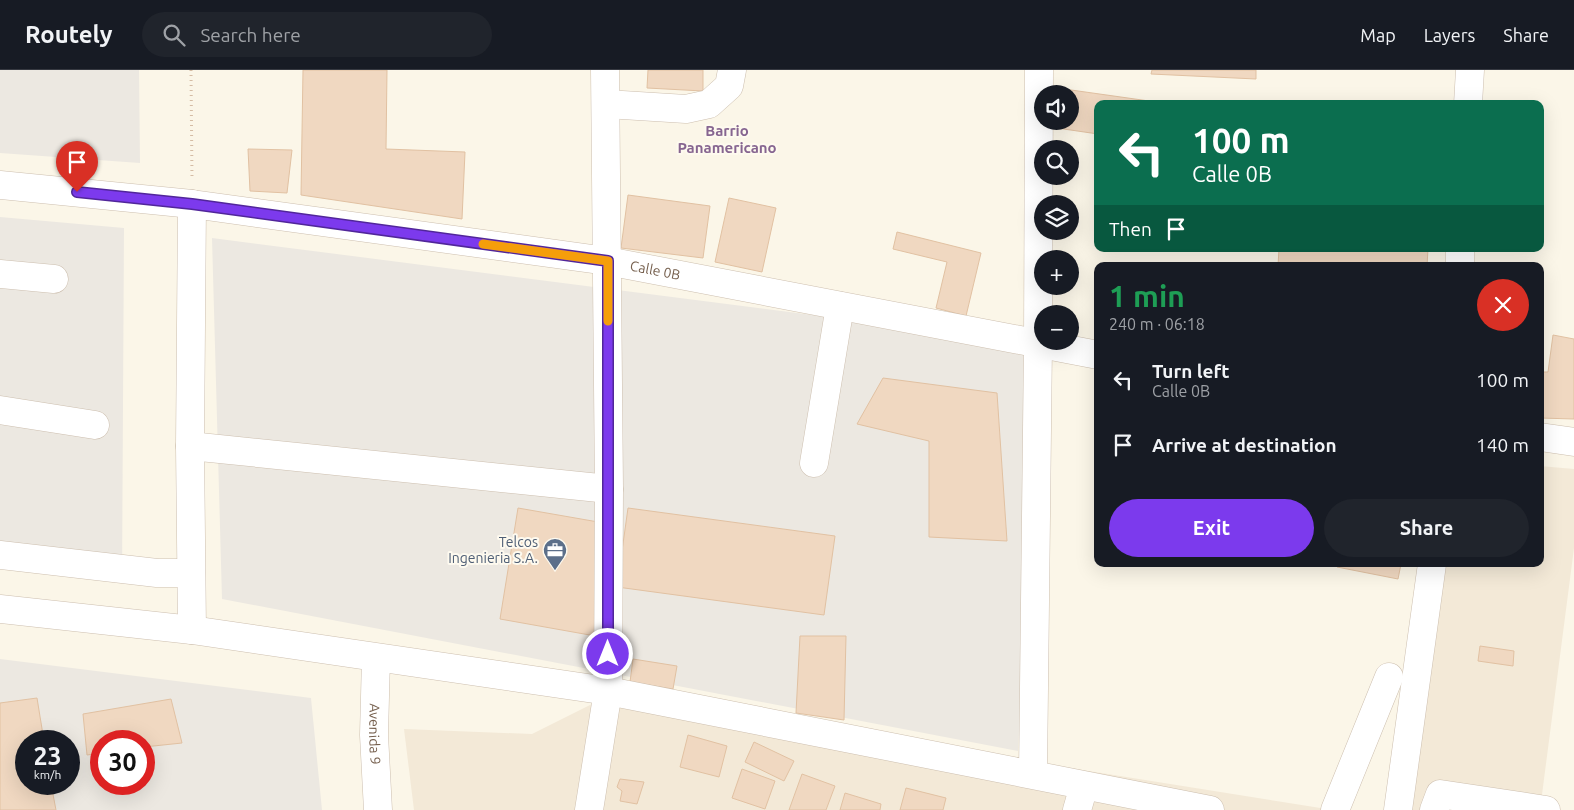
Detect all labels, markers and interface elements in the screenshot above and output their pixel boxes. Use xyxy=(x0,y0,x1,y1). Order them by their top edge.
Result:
search box xyxy=(142,12,492,57)
text: Routely xyxy=(25,21,112,48)
icon: search xyxy=(160,21,188,49)
text: Search here xyxy=(200,24,301,46)
text: Map xyxy=(1360,25,1396,45)
text: Layers xyxy=(1424,25,1475,45)
text: Share xyxy=(1503,25,1549,45)
map controls xyxy=(1034,85,1079,350)
button: sound xyxy=(1034,85,1079,130)
icon: left xyxy=(1109,120,1174,185)
text: 100 m xyxy=(1192,120,1290,160)
district label: Barrio Panamericano xyxy=(677,122,777,156)
button: search xyxy=(1034,140,1079,185)
pin xyxy=(56,141,98,192)
icon: arrive xyxy=(63,148,91,176)
text: Calle 0B xyxy=(1192,161,1272,186)
button: layers xyxy=(1034,195,1079,240)
icon: arrive xyxy=(1162,215,1190,243)
text: Then xyxy=(1109,218,1152,240)
button: + xyxy=(1034,250,1079,295)
street label: Calle 0B xyxy=(629,258,682,283)
text: 1 min xyxy=(1109,279,1185,313)
button: close xyxy=(1477,279,1529,331)
button: − xyxy=(1034,305,1079,350)
text: 240 m · 06:18 xyxy=(1109,315,1205,333)
text: Turn left xyxy=(1152,360,1230,382)
icon: left xyxy=(1109,366,1137,394)
text: 100 m xyxy=(1476,369,1529,391)
text: Calle 0B xyxy=(1152,382,1210,400)
icon: arrive xyxy=(1109,431,1137,459)
text: Arrive at destination xyxy=(1152,434,1337,456)
text: 140 m xyxy=(1476,434,1529,456)
button: Exit xyxy=(1109,499,1314,557)
button: Share xyxy=(1324,499,1529,557)
place label: Telcos Ingenieria S.A. xyxy=(448,534,538,566)
office icon: Telcos Ingenieria S.A. xyxy=(542,537,568,571)
position arrow xyxy=(581,627,633,679)
street label: Avenida 9 xyxy=(366,703,384,765)
speed limit sign: 30 xyxy=(90,730,155,795)
text: 23 xyxy=(33,742,62,770)
text: km/h xyxy=(34,768,61,781)

